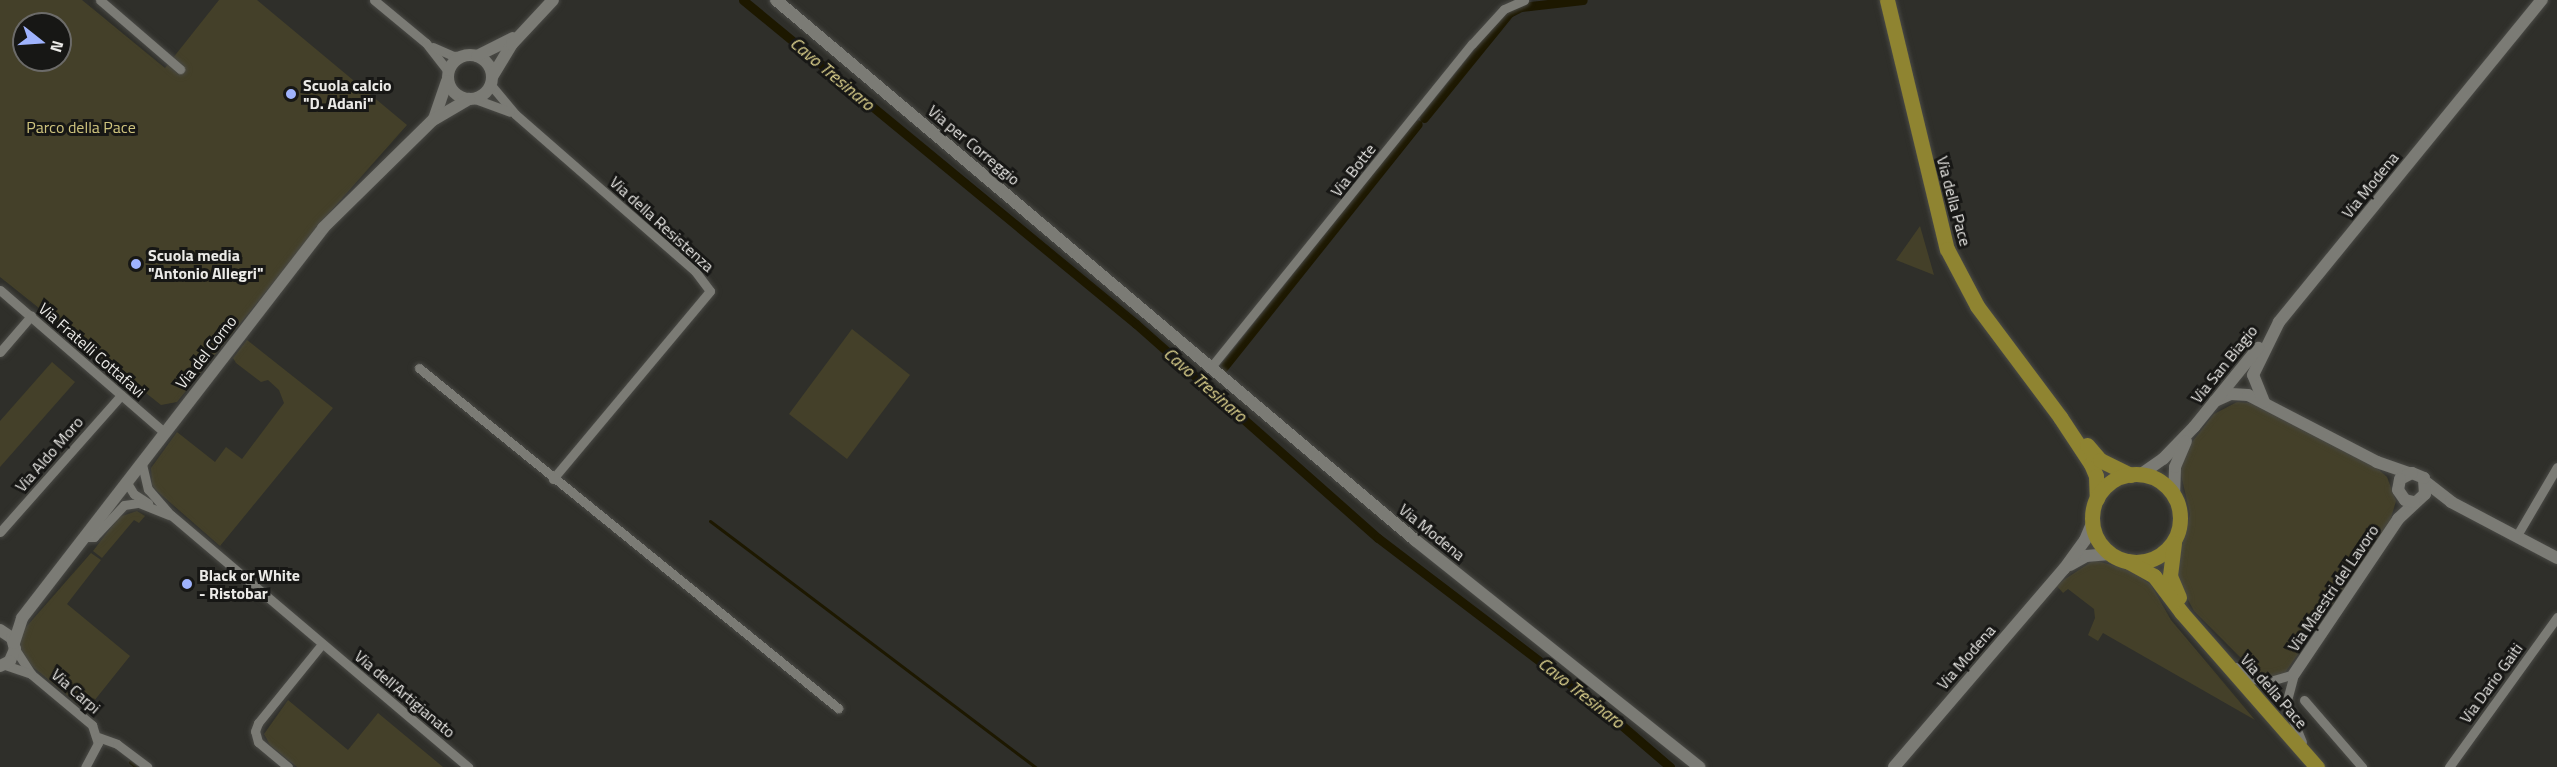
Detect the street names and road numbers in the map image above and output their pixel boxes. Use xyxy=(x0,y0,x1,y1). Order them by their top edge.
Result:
street label: Via per Correggio xyxy=(924,101,1024,189)
street label: Via Botte xyxy=(1326,140,1380,200)
street label: Via Modena xyxy=(2338,148,2402,222)
street label: Via della Pace xyxy=(1933,154,1975,248)
street label: Via della Resistenza xyxy=(606,172,718,276)
street label: Via Fratelli Cottafavi xyxy=(35,299,149,401)
street label: Via del Corno xyxy=(171,312,241,392)
street label: Via San Biagio xyxy=(2187,321,2261,407)
street label: Via Aldo Moro xyxy=(11,412,87,496)
street label: Via Modena xyxy=(1395,500,1469,564)
street label: Via Maestri del Lavoro xyxy=(2283,521,2383,655)
street label: Via Modena xyxy=(1933,621,1999,693)
street label: Via Dario Gaiti xyxy=(2456,639,2526,727)
street label: Via dell'Artigianato xyxy=(351,646,459,742)
street label: Via della Pace xyxy=(2237,650,2311,732)
street label: Via Carpi xyxy=(48,665,104,717)

